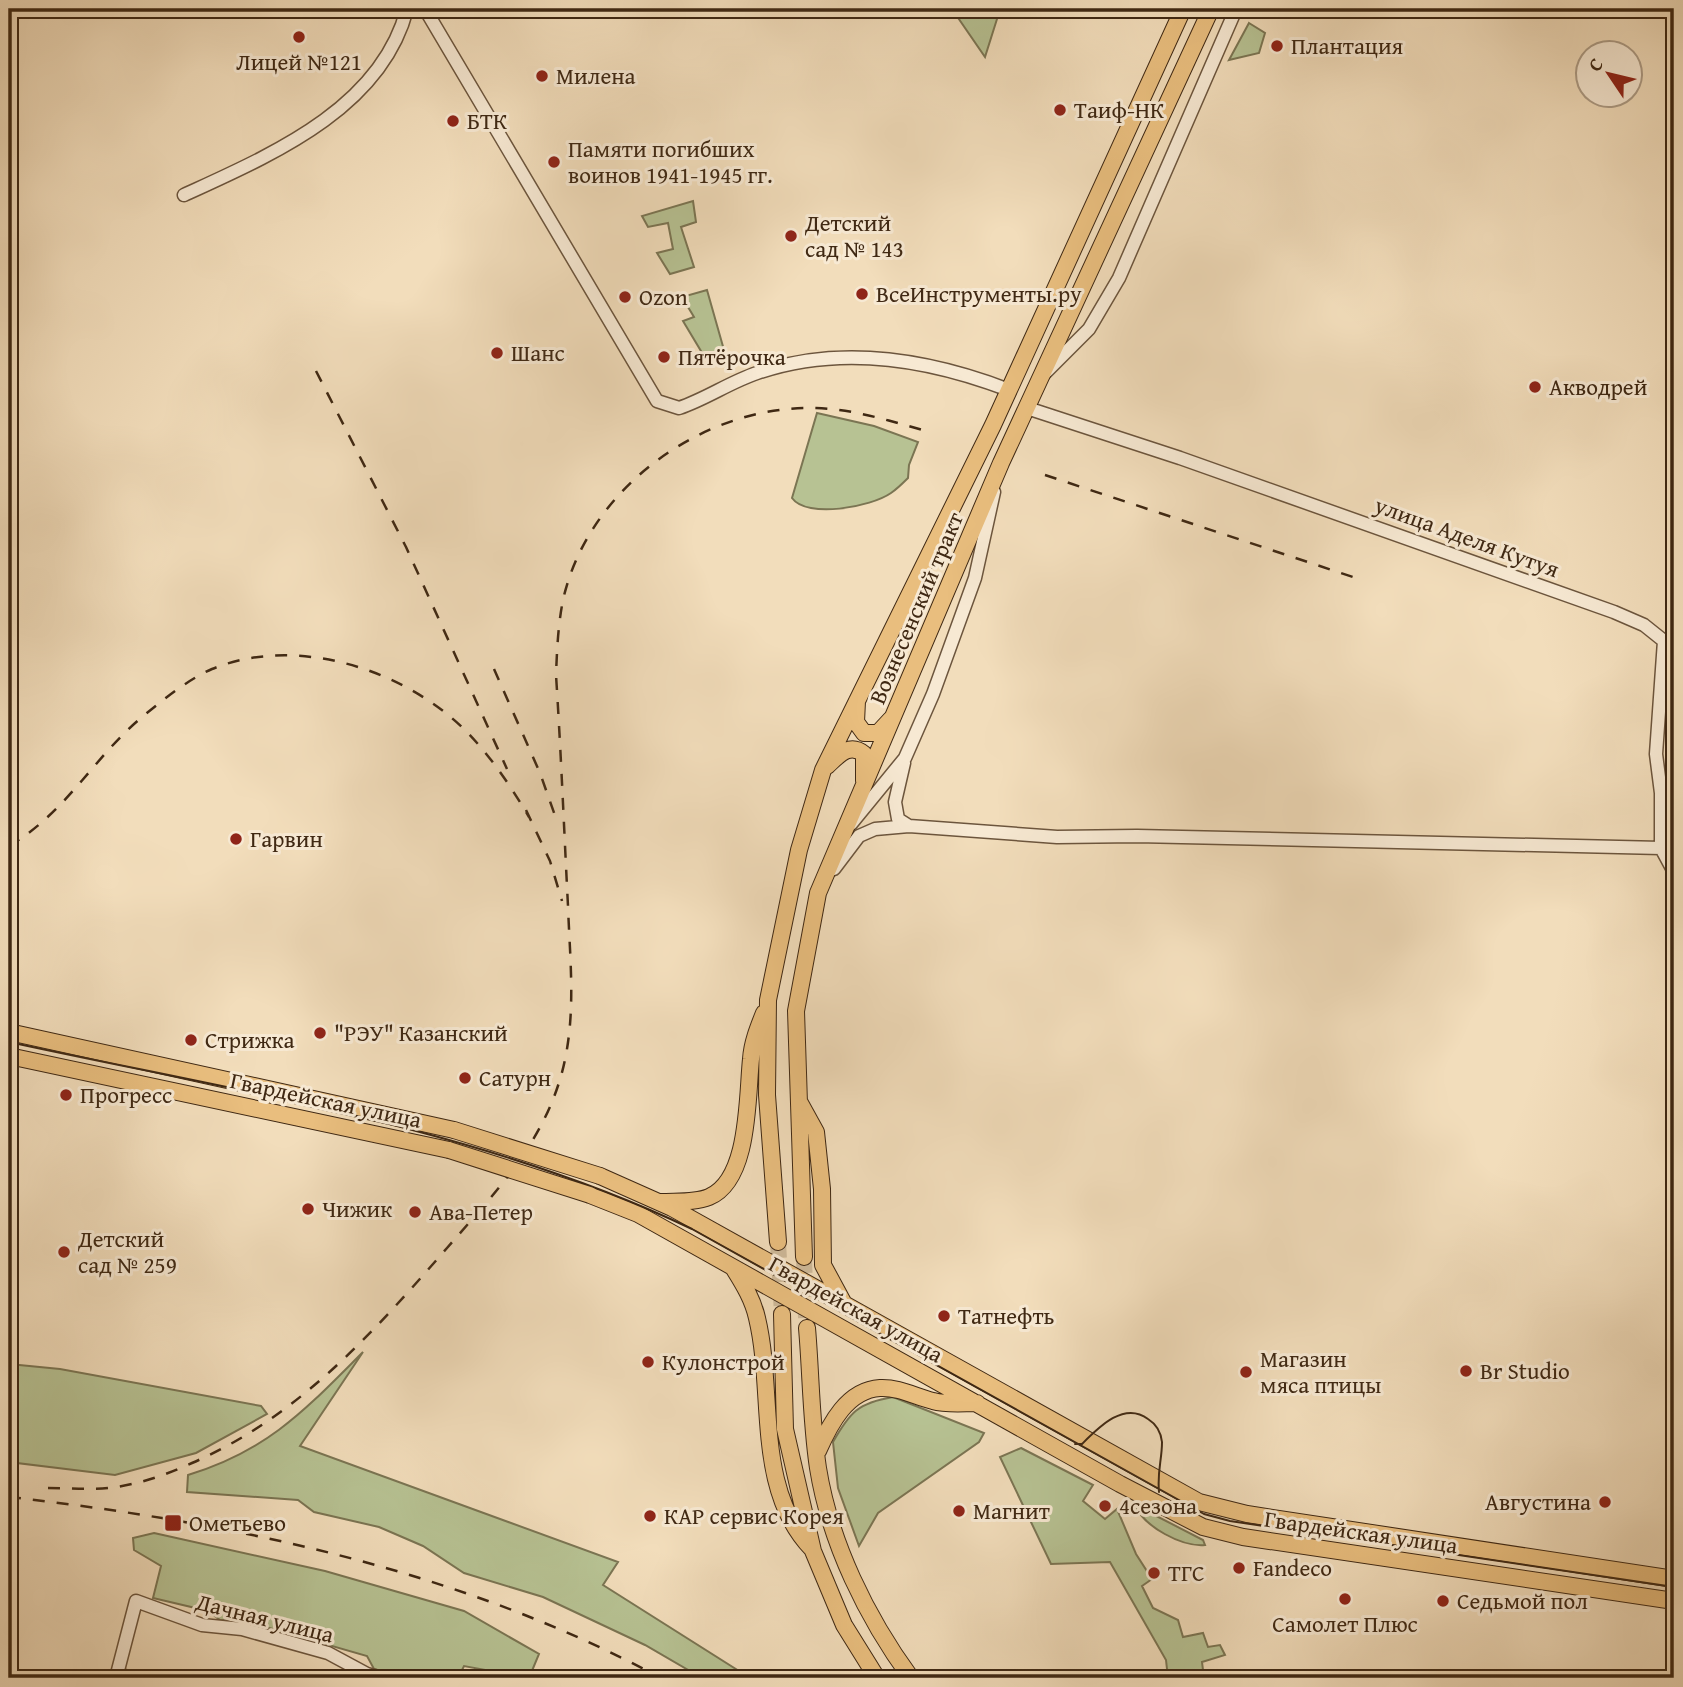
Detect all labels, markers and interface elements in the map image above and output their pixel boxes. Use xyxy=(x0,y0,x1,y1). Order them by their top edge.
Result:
marker: Лицей №121 xyxy=(291,29,307,45)
place label: Плантация xyxy=(1291,29,1404,62)
marker: Плантация xyxy=(1269,38,1285,54)
north arrow xyxy=(1574,38,1644,108)
place label: Лицей №121 xyxy=(236,45,362,78)
text: С xyxy=(1581,52,1610,77)
place label: Милена xyxy=(556,59,636,92)
marker: Милена xyxy=(534,68,550,84)
place label: Таиф-НК xyxy=(1074,93,1164,126)
marker: Таиф-НК xyxy=(1052,102,1068,118)
place label: БТК xyxy=(467,104,507,137)
marker: БТК xyxy=(445,113,461,129)
place label: Памяти погибших воинов 1941-1945 гг. xyxy=(568,132,773,191)
marker: Памяти погибших воинов 1941-1945 гг. xyxy=(546,154,562,170)
place label: Детский сад № 143 xyxy=(804,206,904,265)
marker: Детский сад № 143 xyxy=(783,228,799,244)
place label: ВсеИнструменты.ру xyxy=(876,277,1082,310)
place label: Ozon xyxy=(639,280,688,313)
marker: ВсеИнструменты.ру xyxy=(854,286,870,302)
marker: Ozon xyxy=(617,289,633,305)
place label: Шанс xyxy=(511,336,565,369)
place label: Пятёрочка xyxy=(678,340,786,373)
marker: Шанс xyxy=(489,345,505,361)
marker: Пятёрочка xyxy=(656,349,672,365)
place label: Акводрей xyxy=(1549,370,1648,403)
marker: Акводрей xyxy=(1527,379,1543,395)
street label: улица Аделя Кутуя xyxy=(1369,487,1564,585)
street label: Вознесенский тракт xyxy=(860,507,971,709)
place label: Гарвин xyxy=(250,822,323,855)
marker: Гарвин xyxy=(228,831,244,847)
place label: "РЭУ" Казанский xyxy=(334,1016,508,1049)
place label: Стрижка xyxy=(205,1023,295,1056)
marker: "РЭУ" Казанский xyxy=(312,1025,328,1041)
marker: Стрижка xyxy=(183,1032,199,1048)
place label: Сатурн xyxy=(479,1061,551,1094)
street label: Гвардейская улица xyxy=(227,1063,425,1136)
marker: Сатурн xyxy=(457,1070,473,1086)
place label: Прогресс xyxy=(80,1078,172,1111)
marker: Прогресс xyxy=(58,1087,74,1103)
place label: Чижик xyxy=(322,1192,392,1225)
place label: Ава-Петер xyxy=(429,1195,533,1228)
marker: Чижик xyxy=(300,1201,316,1217)
marker: Ава-Петер xyxy=(407,1204,423,1220)
place label: Детский сад № 259 xyxy=(77,1222,177,1281)
marker: Детский сад № 259 xyxy=(56,1244,72,1260)
street label: Гвардейская улица xyxy=(763,1247,949,1370)
place label: Татнефть xyxy=(958,1299,1055,1332)
marker: Татнефть xyxy=(936,1308,952,1324)
place label: Магазин мяса птицы xyxy=(1260,1342,1381,1401)
place label: Кулонстрой xyxy=(662,1345,785,1378)
marker: Кулонстрой xyxy=(640,1354,656,1370)
place label: Br Studio xyxy=(1480,1354,1570,1387)
marker: Br Studio xyxy=(1458,1363,1474,1379)
marker: Магазин мяса птицы xyxy=(1238,1364,1254,1380)
place label: Августина xyxy=(1485,1485,1591,1518)
place label: 4сезона xyxy=(1119,1489,1197,1522)
place label: Магнит xyxy=(973,1494,1050,1527)
marker: Августина xyxy=(1597,1494,1613,1510)
marker: 4сезона xyxy=(1097,1498,1113,1514)
place label: КАР сервис Корея xyxy=(664,1499,844,1532)
street label: Гвардейская улица xyxy=(1262,1502,1460,1561)
marker: Магнит xyxy=(951,1503,967,1519)
place label: Ометьево xyxy=(189,1506,286,1539)
marker: КАР сервис Корея xyxy=(642,1508,658,1524)
marker: Ометьево xyxy=(163,1513,183,1533)
place label: Fandeco xyxy=(1253,1551,1332,1584)
place label: ТГС xyxy=(1168,1556,1205,1589)
marker: Fandeco xyxy=(1231,1560,1247,1576)
marker: ТГС xyxy=(1146,1565,1162,1581)
street label: Дачная улица xyxy=(192,1584,338,1651)
place label: Седьмой пол xyxy=(1457,1584,1588,1617)
marker: Самолет Плюс xyxy=(1337,1591,1353,1607)
marker: Седьмой пол xyxy=(1435,1593,1451,1609)
place label: Самолет Плюс xyxy=(1272,1607,1418,1640)

